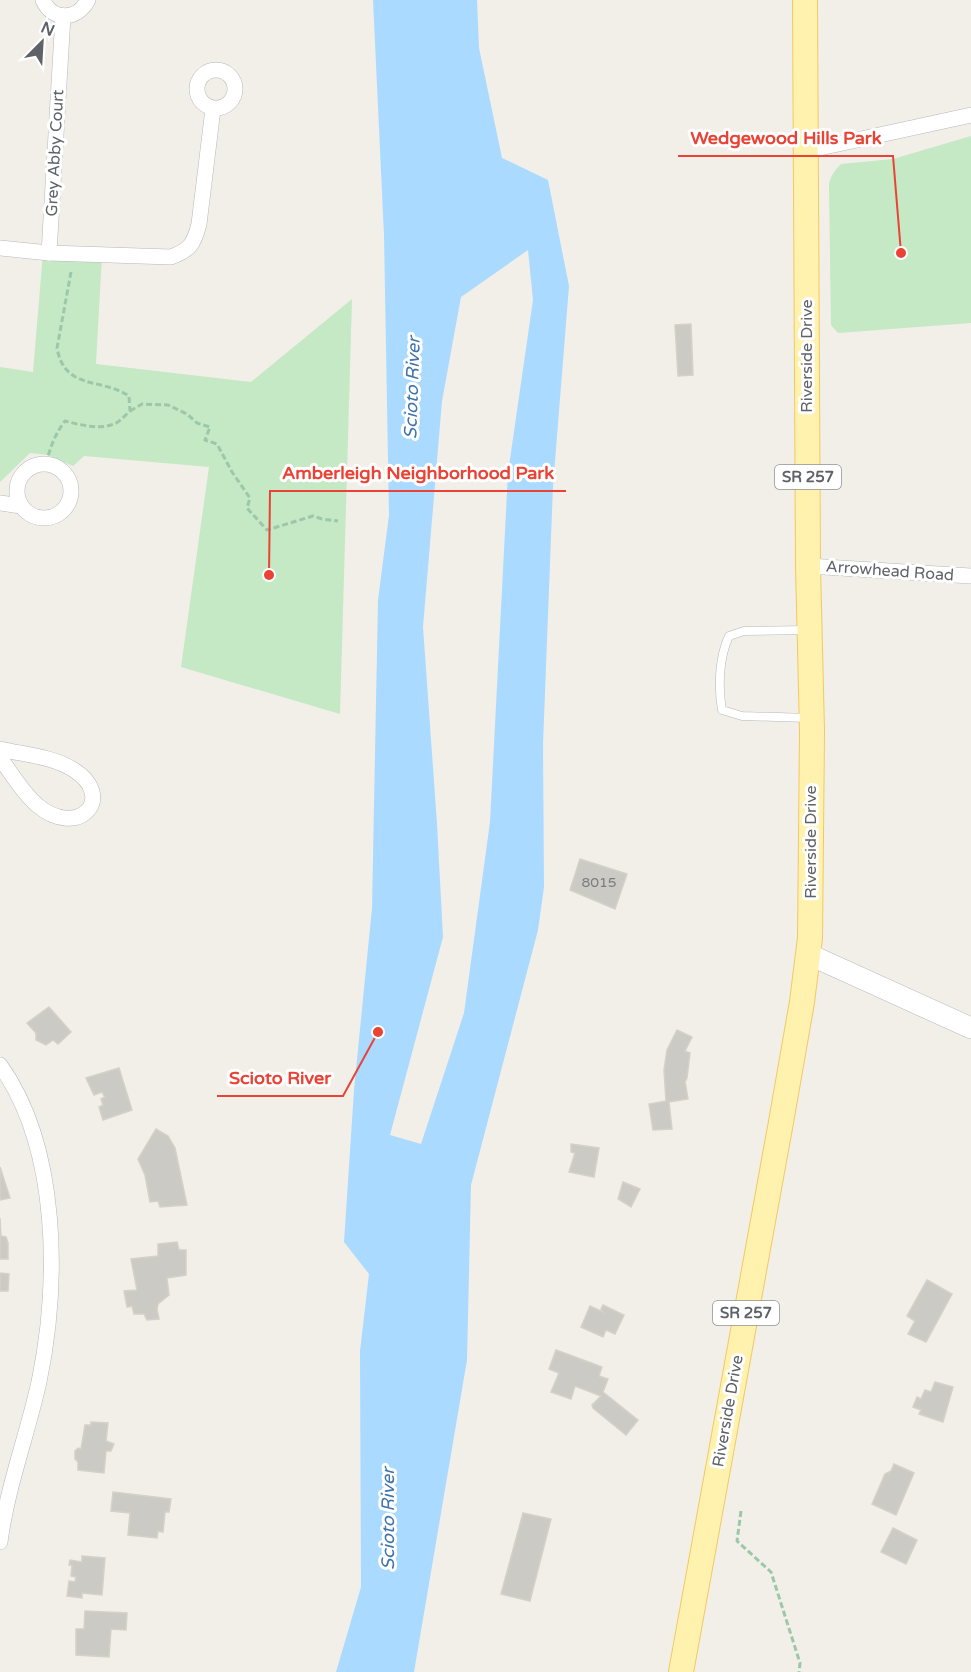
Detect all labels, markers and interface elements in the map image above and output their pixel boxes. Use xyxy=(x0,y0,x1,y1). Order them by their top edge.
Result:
north arrow xyxy=(12,12,72,72)
text: N xyxy=(38,17,58,41)
street label: Grey Abby Court xyxy=(42,89,68,217)
callout: Wedgewood Hills Park xyxy=(678,120,893,156)
text: Wedgewood Hills Park xyxy=(690,127,882,149)
street label: Riverside Drive xyxy=(797,299,817,413)
water label: Scioto River xyxy=(399,334,425,439)
callout: Amberleigh Neighborhood Park xyxy=(270,455,566,491)
text: Amberleigh Neighborhood Park xyxy=(282,462,554,484)
road number: SR 257 xyxy=(775,465,841,489)
street label: Arrowhead Road xyxy=(825,557,955,585)
street label: Riverside Drive xyxy=(801,785,821,899)
house number: 8015 xyxy=(581,874,617,891)
callout: Scioto River xyxy=(217,1060,343,1096)
text: Scioto River xyxy=(229,1067,332,1089)
road number: SR 257 xyxy=(713,1301,779,1325)
street label: Riverside Drive xyxy=(708,1353,748,1469)
water label: Scioto River xyxy=(377,1466,399,1570)

